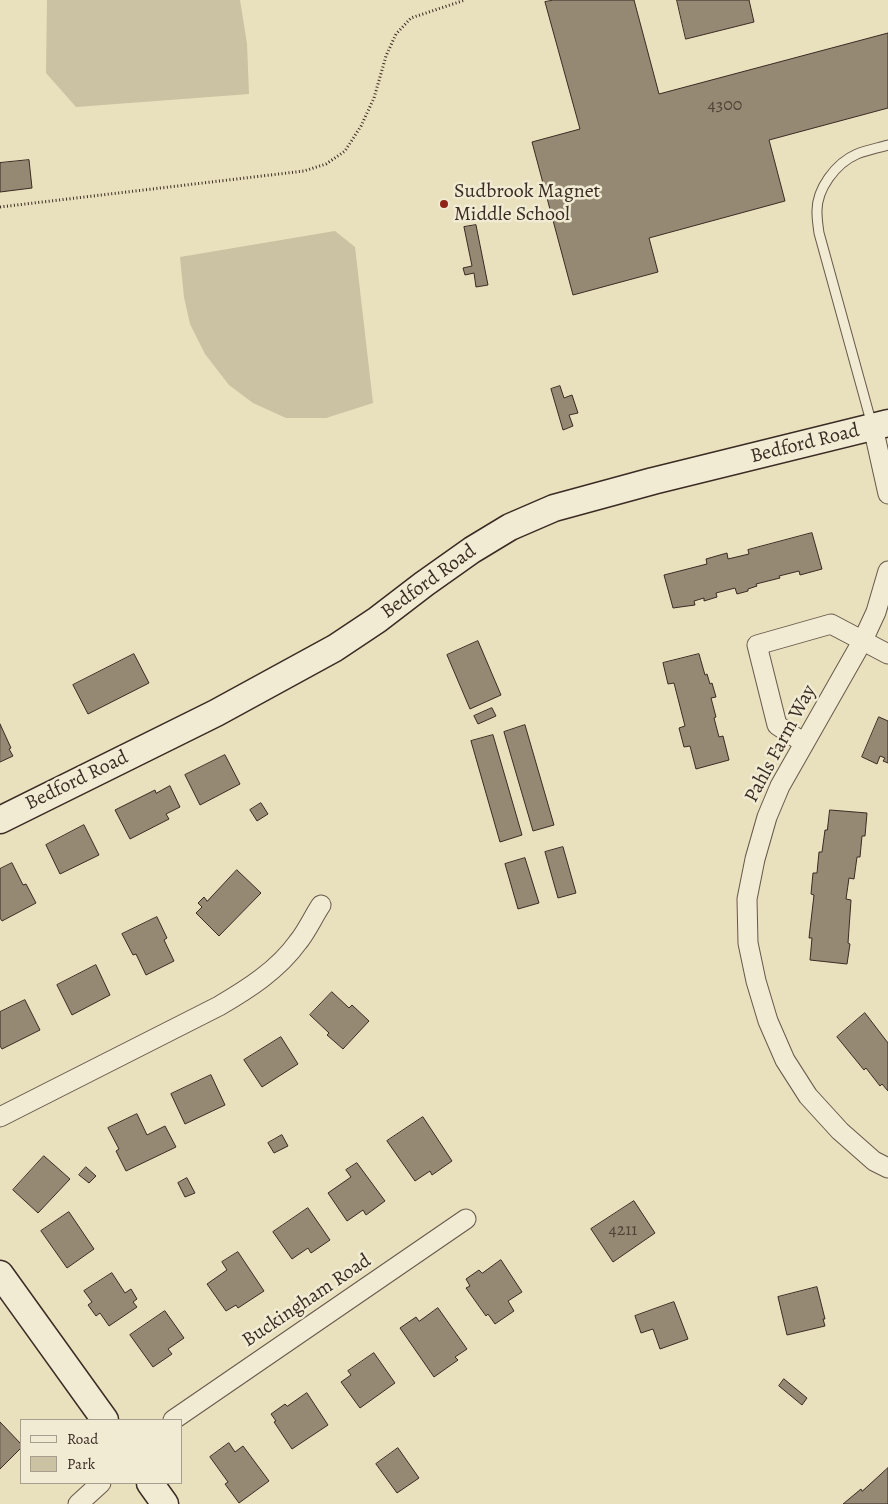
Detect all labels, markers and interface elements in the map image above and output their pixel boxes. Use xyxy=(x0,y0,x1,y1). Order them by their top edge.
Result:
house number: 4300 xyxy=(708,95,742,117)
place label: Sudbrook Magnet Middle School xyxy=(454,180,600,227)
marker: Sudbrook Magnet Middle School xyxy=(438,198,450,210)
street label: Bedford Road xyxy=(748,419,862,469)
street label: Bedford Road xyxy=(377,540,481,624)
street label: Pahls Farm Way xyxy=(740,681,822,807)
street label: Bedford Road xyxy=(22,746,132,816)
house number: 4211 xyxy=(608,1220,638,1242)
street label: Buckingham Road xyxy=(238,1249,376,1353)
legend xyxy=(20,1419,182,1484)
text: Road xyxy=(67,1429,98,1449)
text: Park xyxy=(67,1454,95,1474)

